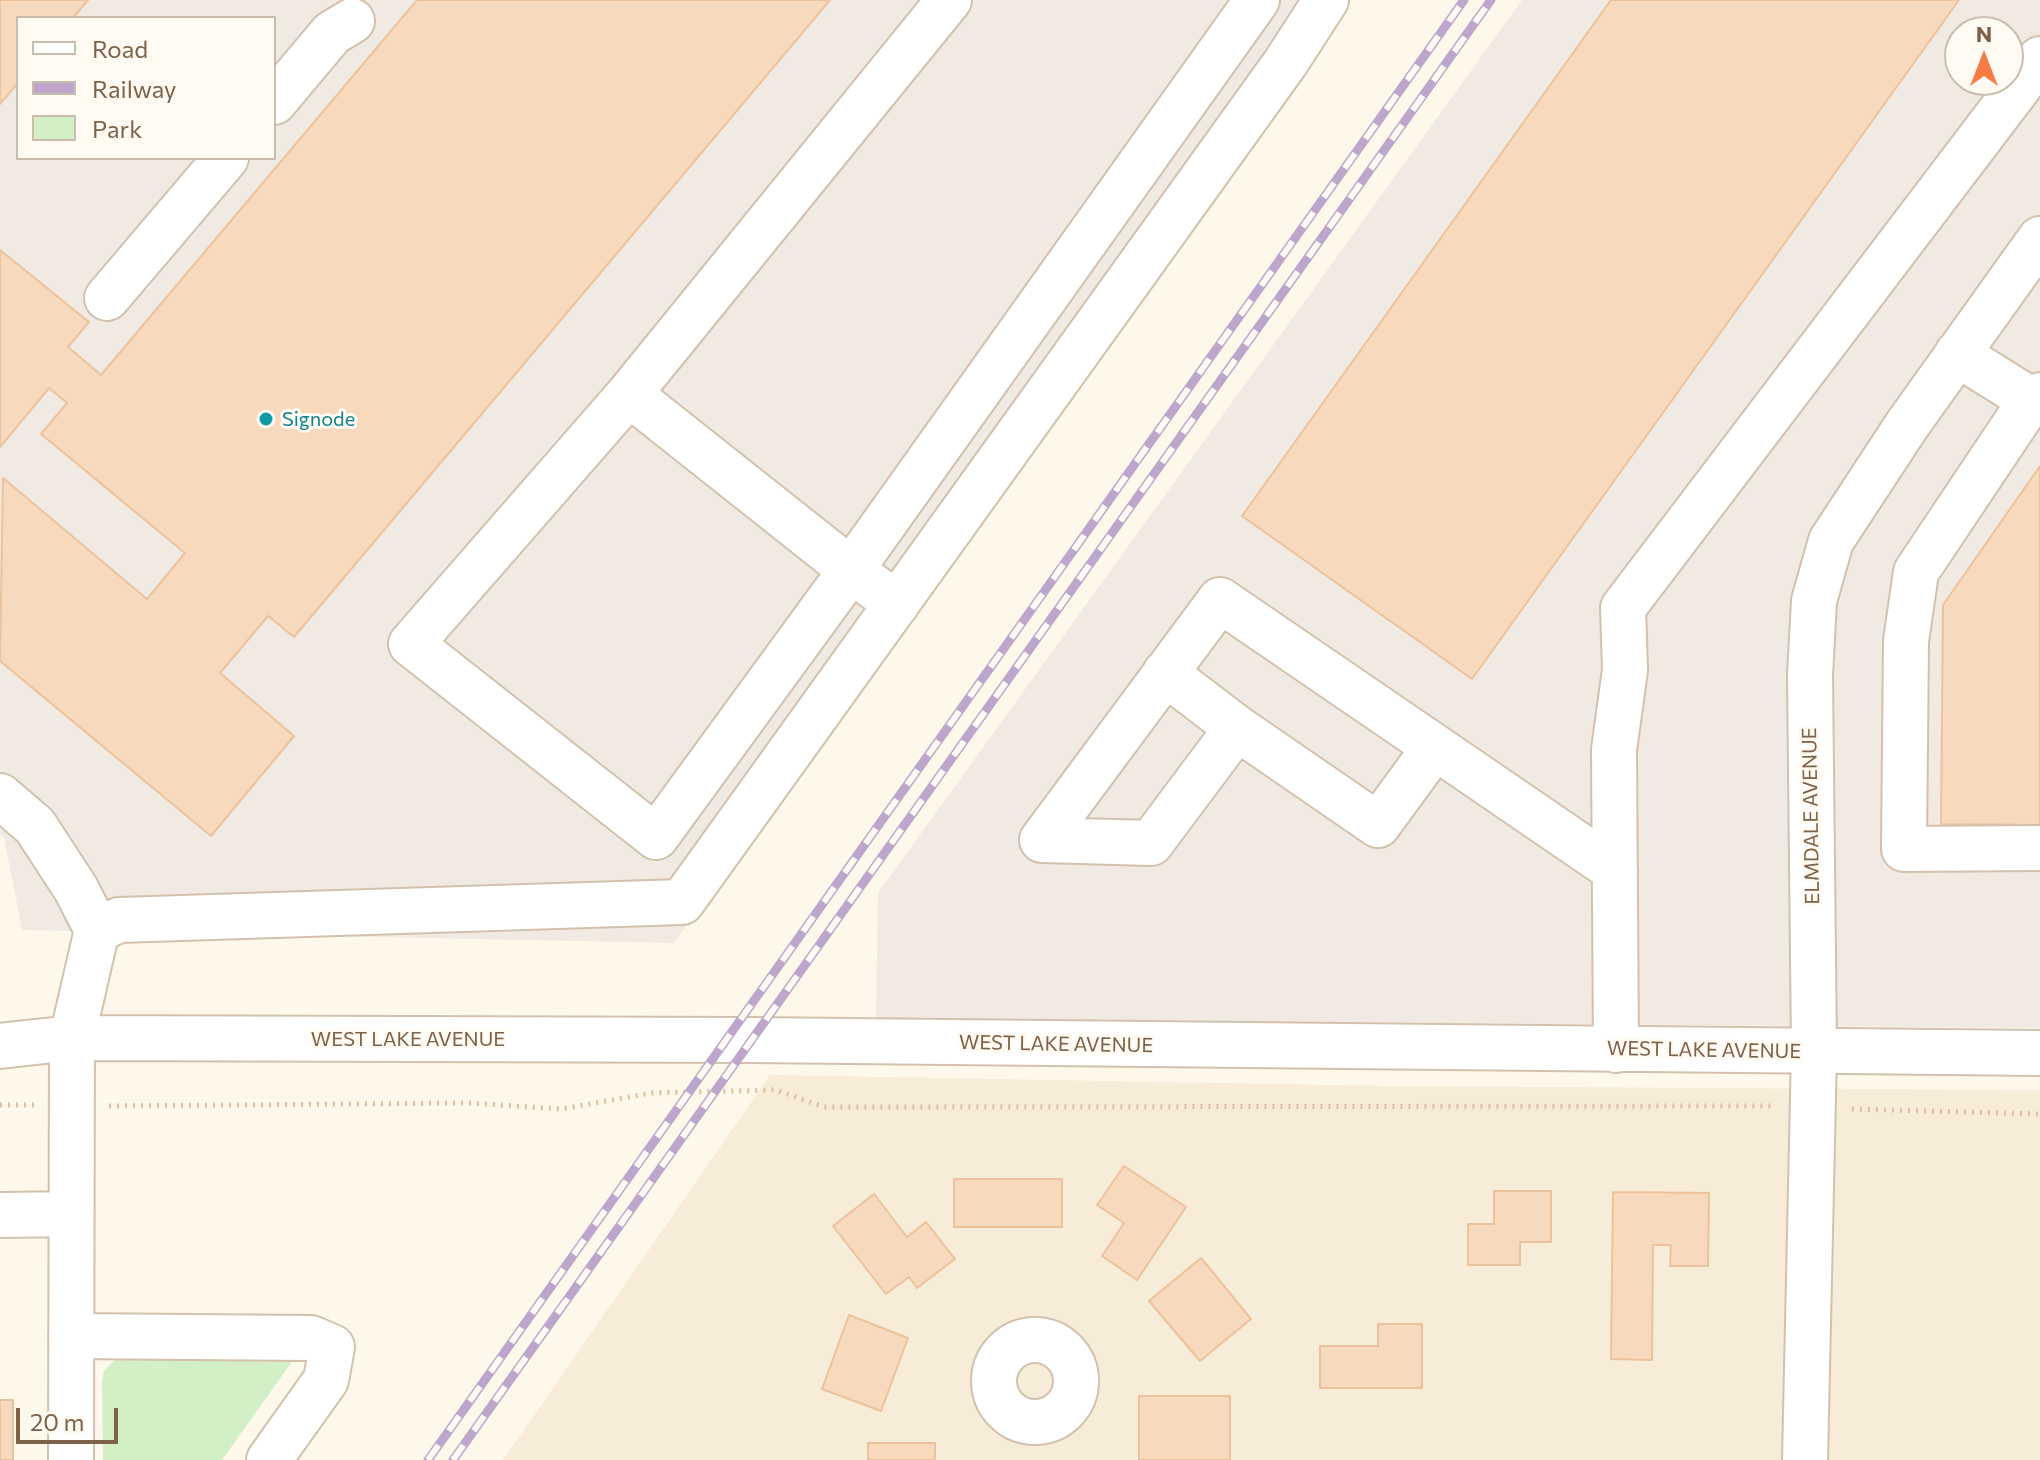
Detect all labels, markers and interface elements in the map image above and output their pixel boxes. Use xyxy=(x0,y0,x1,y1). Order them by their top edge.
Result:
legend xyxy=(16,16,276,160)
north arrow xyxy=(1944,16,2024,96)
text: N xyxy=(1976,20,1992,47)
text: Road xyxy=(92,34,148,63)
text: Railway xyxy=(92,74,177,103)
text: Park xyxy=(92,114,142,143)
place label: Signode xyxy=(282,407,355,431)
marker: Signode xyxy=(257,410,275,428)
street label: ELMDALE AVENUE xyxy=(1797,727,1825,905)
street label: WEST LAKE AVENUE xyxy=(311,1027,505,1051)
street label: WEST LAKE AVENUE xyxy=(959,1030,1153,1058)
street label: WEST LAKE AVENUE xyxy=(1607,1036,1801,1064)
scale bar xyxy=(20,1392,122,1442)
text: 20 m xyxy=(30,1407,84,1436)

